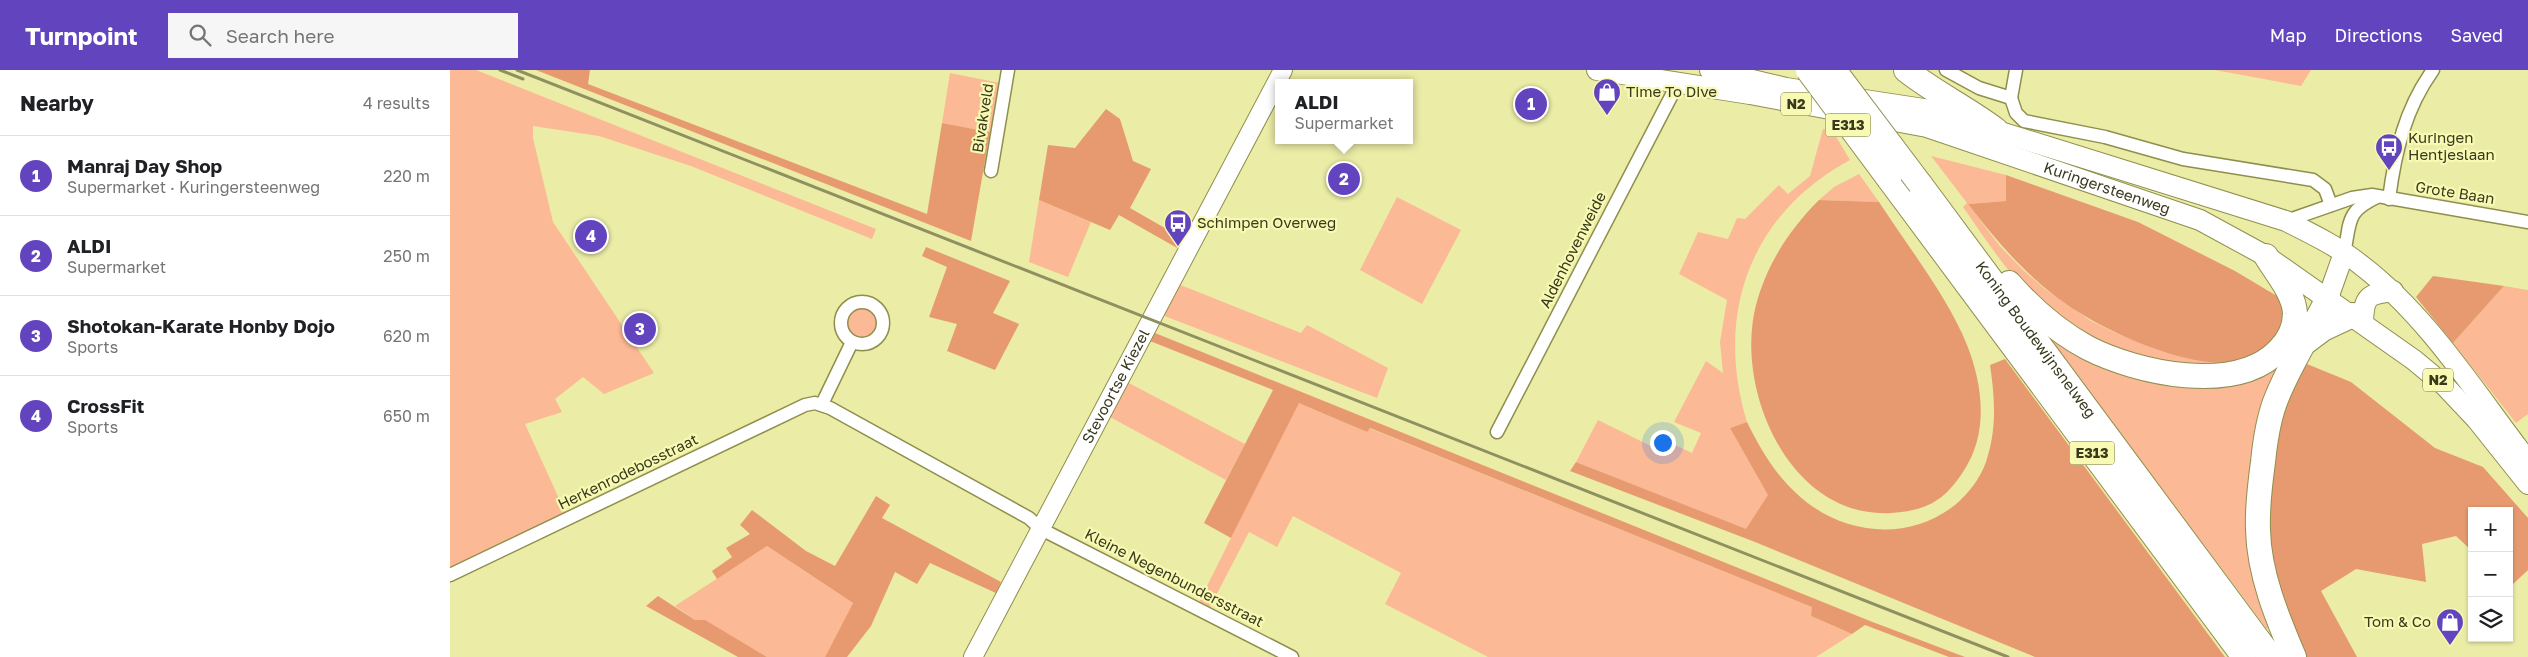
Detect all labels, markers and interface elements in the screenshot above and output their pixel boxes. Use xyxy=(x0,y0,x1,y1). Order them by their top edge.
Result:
search box xyxy=(168,13,518,58)
text: Turnpoint xyxy=(25,21,138,50)
icon: search xyxy=(186,21,214,49)
text: Search here xyxy=(226,24,335,47)
text: Map xyxy=(2270,24,2306,46)
text: Directions xyxy=(2334,24,2422,46)
text: Saved xyxy=(2450,24,2503,46)
shop icon: Time To Dive xyxy=(1592,77,1622,116)
popup xyxy=(1275,79,1413,144)
street label: Bivakveld xyxy=(968,82,996,154)
place label: Time To Dive xyxy=(1626,82,1717,100)
pin: 1 xyxy=(1515,85,1547,123)
text: Nearby xyxy=(20,90,94,116)
text: ALDI xyxy=(1294,90,1339,113)
road number: N2 xyxy=(1781,92,1811,116)
text: 4 results xyxy=(363,93,430,113)
text: Supermarket xyxy=(1294,113,1394,133)
road number: E313 xyxy=(1826,114,1870,136)
place label: Kuringen Hentjeslaan xyxy=(2408,128,2495,163)
bus stop icon: Kuringen Hentjeslaan xyxy=(2374,132,2404,171)
text: Manraj Day Shop xyxy=(67,154,222,177)
street label: Kuringersteenweg xyxy=(2042,157,2173,217)
pin: 2 xyxy=(1328,160,1360,198)
text: 1 xyxy=(32,166,40,186)
text: 220 m xyxy=(383,166,430,186)
text: Supermarket · Kuringersteenweg xyxy=(67,177,320,197)
street label: Grote Baan xyxy=(2414,177,2496,207)
street label: Aldenhovenweide xyxy=(1535,188,1609,311)
bus stop icon: Schimpen Overweg xyxy=(1163,208,1193,247)
place label: Schimpen Overweg xyxy=(1197,213,1336,231)
pin: 4 xyxy=(575,217,607,255)
text: ALDI xyxy=(67,234,111,257)
text: 2 xyxy=(31,246,41,266)
text: 250 m xyxy=(383,246,430,266)
text: Supermarket xyxy=(67,257,166,277)
street label: Koning Boudewijnsnelweg xyxy=(1972,257,2100,421)
pin: 3 xyxy=(624,310,656,348)
text: Shotokan-Karate Honby Dojo xyxy=(67,314,335,337)
text: 3 xyxy=(31,326,41,346)
text: 620 m xyxy=(383,326,430,346)
street label: Stevoortse Kiezel xyxy=(1077,326,1153,446)
text: Sports xyxy=(67,337,118,357)
road number: N2 xyxy=(2423,368,2453,392)
text: CrossFit xyxy=(67,394,144,417)
text: 4 xyxy=(31,406,41,426)
text: 650 m xyxy=(383,406,430,426)
text: Sports xyxy=(67,417,118,437)
street label: Herkenrodebosstraat xyxy=(555,429,700,513)
your location xyxy=(1650,430,1676,456)
road number: E313 xyxy=(2070,442,2114,464)
map controls xyxy=(2468,507,2513,642)
button: + xyxy=(2468,507,2513,552)
street label: Kleine Negenbundersstraat xyxy=(1082,524,1267,630)
button: − xyxy=(2468,552,2513,597)
button: layers xyxy=(2468,597,2513,642)
shop icon: Tom & Co xyxy=(2435,607,2465,646)
place label: Tom & Co xyxy=(2364,612,2431,630)

